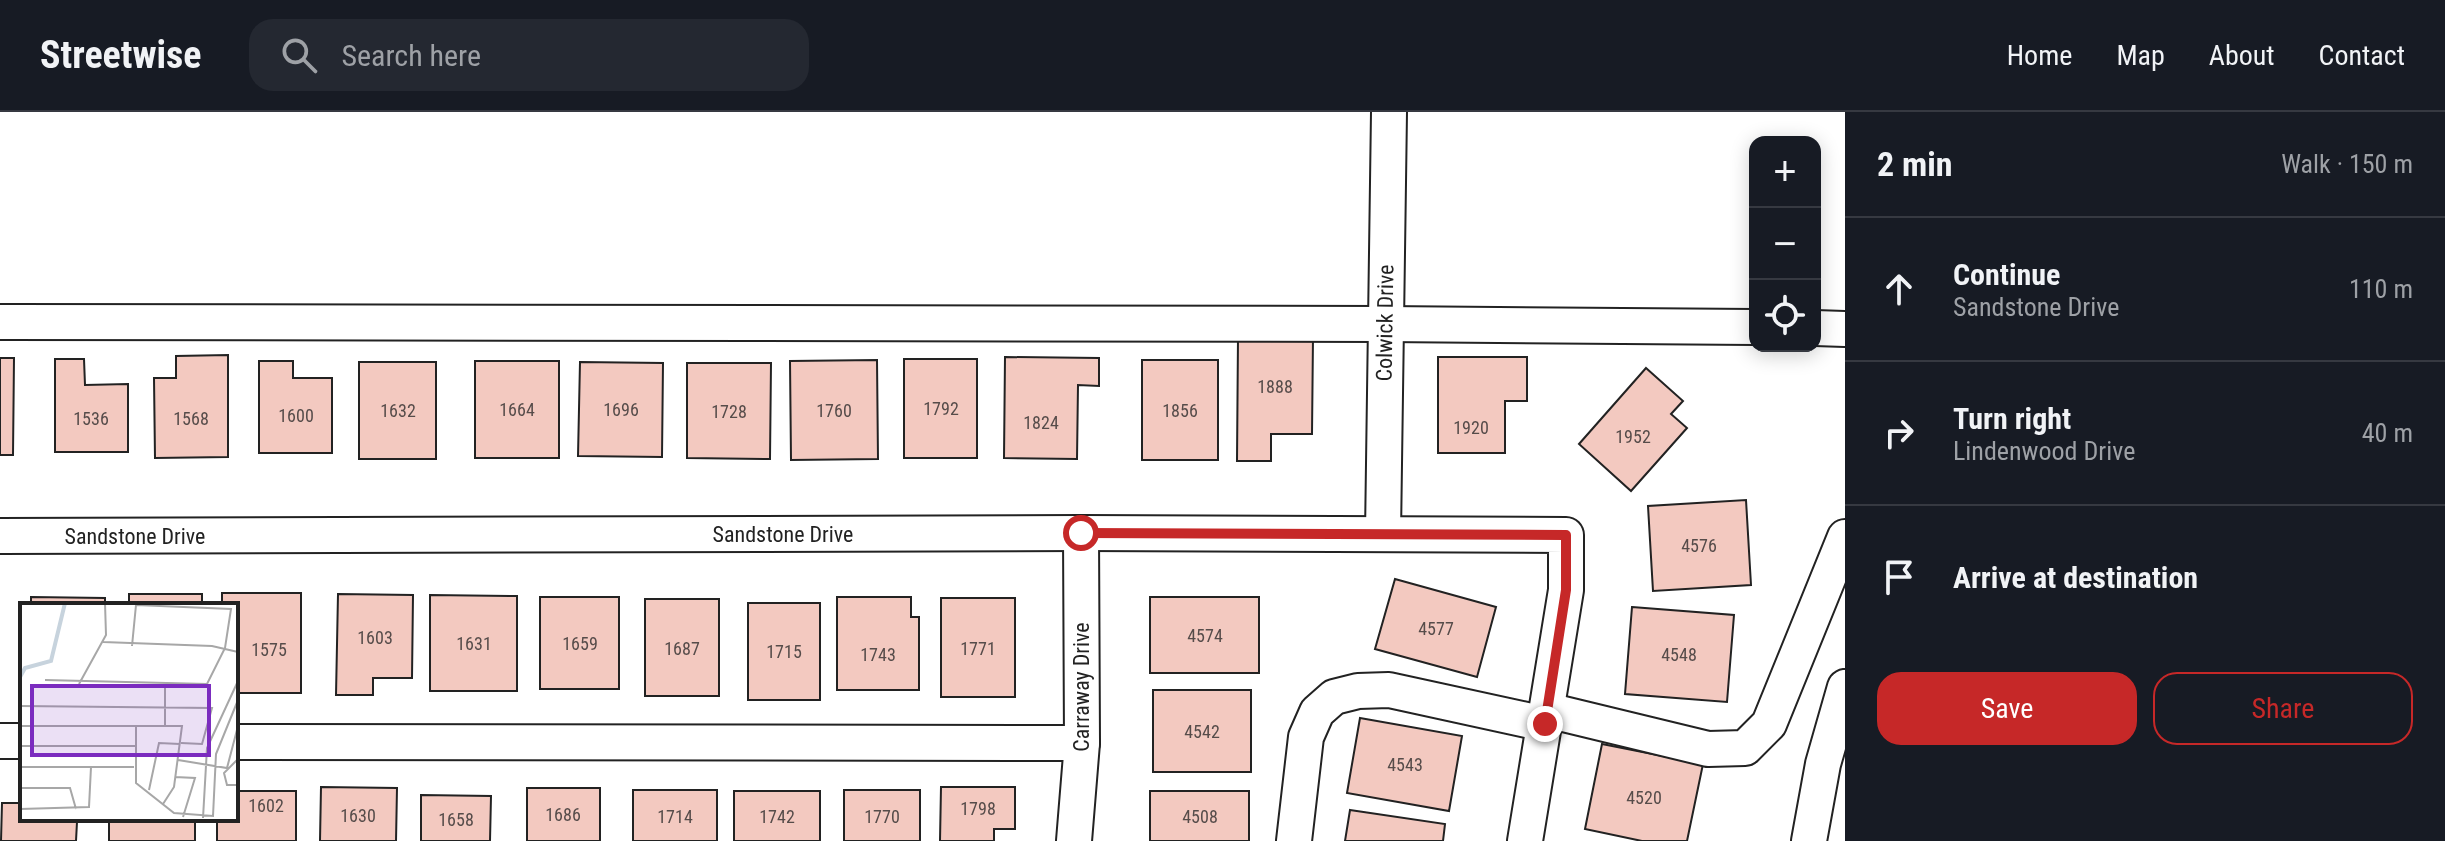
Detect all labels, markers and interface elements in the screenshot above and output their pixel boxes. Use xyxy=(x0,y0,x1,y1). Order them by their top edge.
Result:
search box xyxy=(249,19,809,91)
text: Streetwise xyxy=(40,33,201,77)
icon: search xyxy=(277,33,321,77)
text: Search here xyxy=(341,38,481,73)
text: Home xyxy=(2007,39,2072,72)
text: Map xyxy=(2116,39,2165,72)
text: About xyxy=(2209,39,2275,72)
text: Contact xyxy=(2319,39,2405,72)
map controls xyxy=(1749,136,1821,352)
button: + xyxy=(1749,136,1821,208)
text: 2 min xyxy=(1877,144,1953,184)
text: Walk · 150 m xyxy=(2281,149,2413,179)
button: − xyxy=(1749,208,1821,280)
text: Continue xyxy=(1953,257,2060,292)
street label: Colwick Drive xyxy=(1371,264,1399,382)
icon: ahead xyxy=(1877,267,1921,311)
text: 110 m xyxy=(2349,274,2413,304)
button: locate xyxy=(1749,280,1821,352)
text: Sandstone Drive xyxy=(1953,292,2119,322)
house number: 1888 xyxy=(1257,376,1293,397)
house number: 1792 xyxy=(923,398,959,419)
house number: 1664 xyxy=(499,399,535,420)
house number: 1696 xyxy=(603,399,639,420)
house number: 1632 xyxy=(380,400,416,421)
house number: 1760 xyxy=(816,400,852,421)
house number: 1856 xyxy=(1162,400,1198,421)
house number: 1728 xyxy=(711,401,747,422)
text: Turn right xyxy=(1953,401,2071,436)
house number: 1600 xyxy=(278,405,314,426)
house number: 1536 xyxy=(73,408,109,429)
house number: 1568 xyxy=(173,408,209,429)
icon: right xyxy=(1877,411,1921,455)
house number: 1824 xyxy=(1023,412,1059,433)
house number: 1920 xyxy=(1453,417,1489,438)
text: 40 m xyxy=(2362,418,2413,448)
house number: 1952 xyxy=(1615,426,1651,447)
text: Lindenwood Drive xyxy=(1953,436,2135,466)
route start xyxy=(1063,515,1099,551)
street label: Sandstone Drive xyxy=(713,522,853,547)
street label: Sandstone Drive xyxy=(65,524,205,549)
house number: 4576 xyxy=(1681,535,1717,556)
icon: arrive xyxy=(1877,555,1921,599)
text: Arrive at destination xyxy=(1953,560,2198,595)
inset map xyxy=(20,603,238,821)
house number: 4577 xyxy=(1418,618,1454,639)
street label: Carraway Drive xyxy=(1069,622,1094,752)
house number: 4574 xyxy=(1187,625,1223,646)
house number: 1603 xyxy=(357,627,393,648)
house number: 1631 xyxy=(456,633,492,654)
house number: 1659 xyxy=(562,633,598,654)
house number: 1687 xyxy=(664,638,700,659)
house number: 1771 xyxy=(960,638,996,659)
house number: 1575 xyxy=(251,639,287,660)
house number: 1715 xyxy=(766,641,802,662)
house number: 1743 xyxy=(860,644,896,665)
house number: 4548 xyxy=(1661,644,1697,665)
button: Save xyxy=(1877,672,2137,745)
button: Share xyxy=(2153,672,2413,745)
route end xyxy=(1527,706,1563,742)
house number: 4542 xyxy=(1184,721,1220,742)
house number: 4543 xyxy=(1387,754,1423,775)
house number: 4520 xyxy=(1626,787,1662,808)
house number: 1602 xyxy=(248,795,284,816)
house number: 1798 xyxy=(960,798,996,819)
house number: 1686 xyxy=(545,804,581,825)
house number: 1630 xyxy=(340,805,376,826)
house number: 1714 xyxy=(657,806,693,827)
house number: 1742 xyxy=(759,806,795,827)
house number: 1770 xyxy=(864,806,900,827)
house number: 4508 xyxy=(1182,806,1218,827)
house number: 1658 xyxy=(438,809,474,830)

